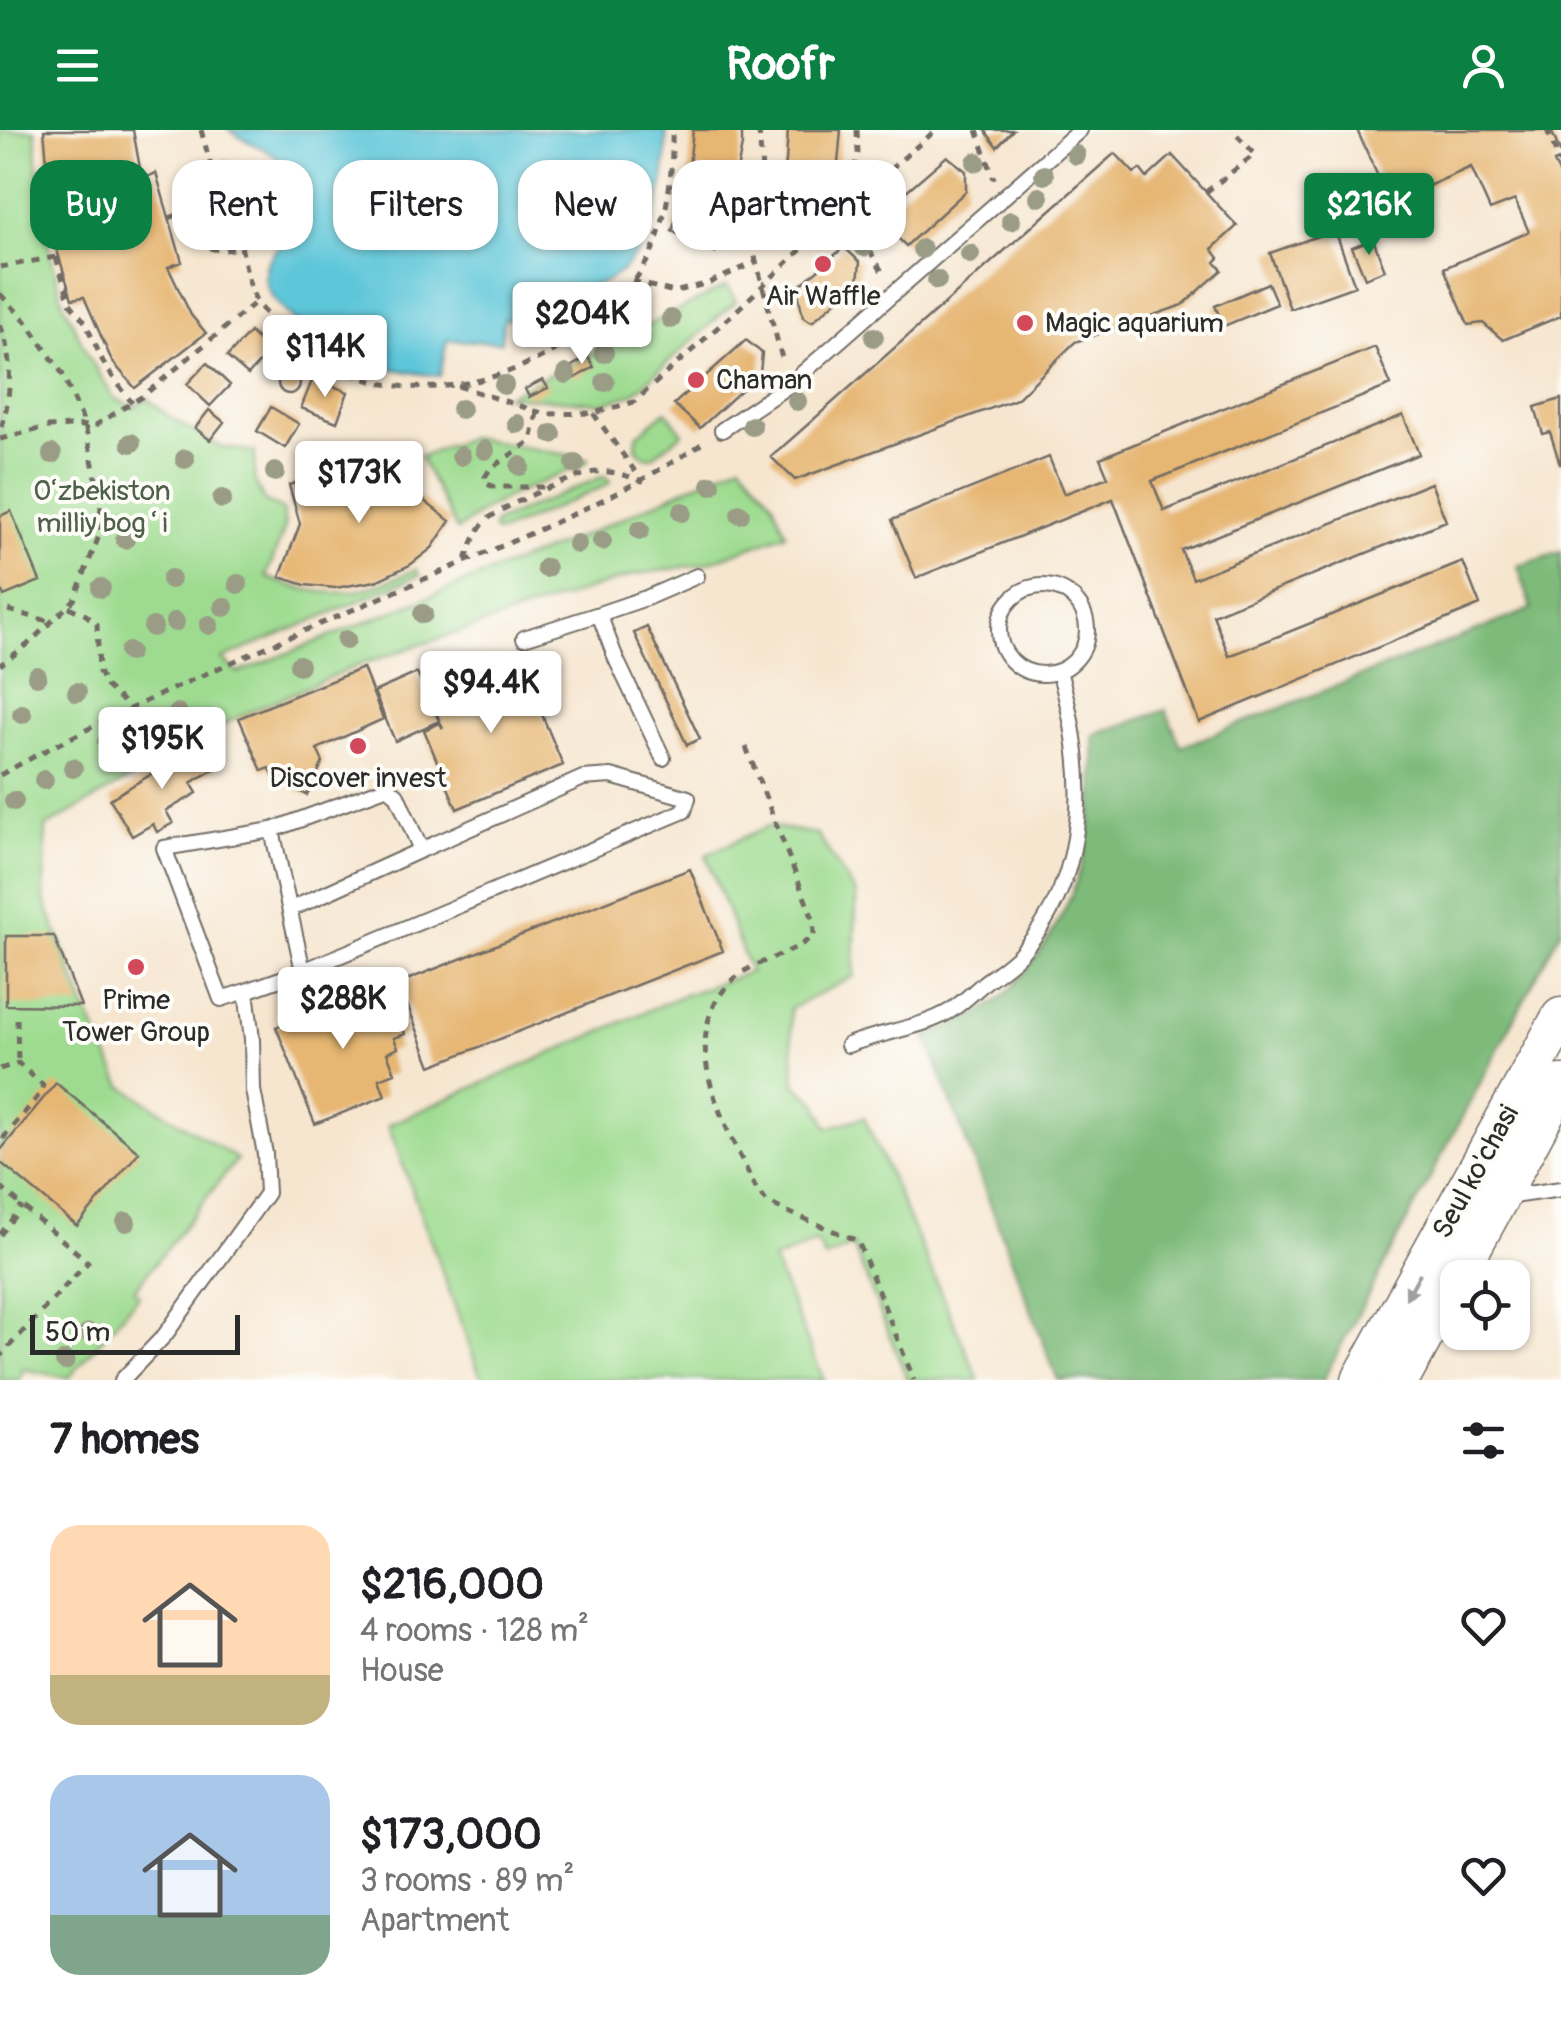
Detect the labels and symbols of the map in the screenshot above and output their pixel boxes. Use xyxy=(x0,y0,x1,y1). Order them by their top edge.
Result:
pin: $216K xyxy=(1299,173,1439,258)
marker: Air Waffle xyxy=(812,253,834,275)
place label: Air Waffle xyxy=(766,279,881,314)
pin: $204K xyxy=(512,282,652,367)
place label: Magic aquarium xyxy=(1045,306,1224,341)
marker: Magic aquarium xyxy=(1014,312,1036,334)
pin: $114K xyxy=(255,315,395,400)
place label: Chaman xyxy=(716,363,812,398)
marker: Chaman xyxy=(685,369,707,391)
pin: $173K xyxy=(289,441,429,526)
park label: Oʻzbekiston milliy bogʻi xyxy=(33,474,171,541)
pin: $94.4K xyxy=(410,651,572,736)
pin: $195K xyxy=(92,707,232,792)
marker: Discover invest xyxy=(347,735,369,757)
place label: Discover invest xyxy=(269,761,447,796)
marker: Prime Tower Group xyxy=(125,956,147,978)
pin: $288K xyxy=(273,967,413,1052)
place label: Prime Tower Group xyxy=(62,983,210,1050)
street label: Seul ko'chasi xyxy=(1425,1099,1527,1245)
one-way arrow xyxy=(1404,1272,1422,1300)
scale bar xyxy=(30,1310,240,1354)

